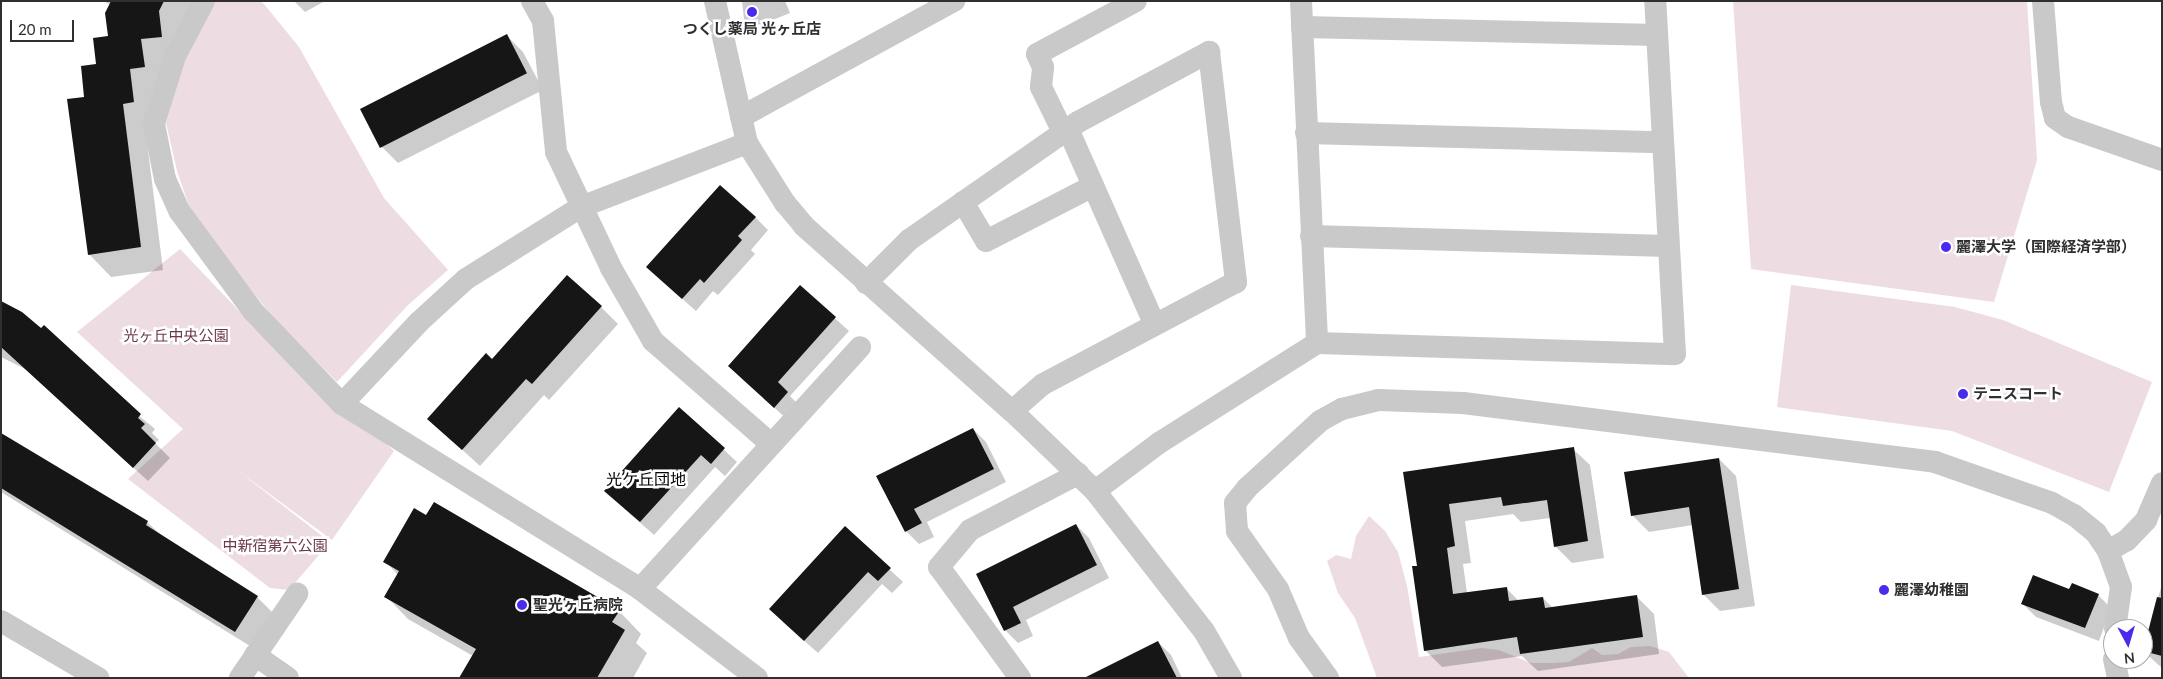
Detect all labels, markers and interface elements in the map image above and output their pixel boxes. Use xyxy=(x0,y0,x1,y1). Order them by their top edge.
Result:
marker: つくし薬局 光ヶ丘店 xyxy=(746,6,758,18)
scale bar xyxy=(12,10,76,42)
text: 20 m xyxy=(18,20,52,38)
place label: つくし薬局 光ヶ丘店 xyxy=(683,20,821,38)
place label: 麗澤大学（国際経済学部） xyxy=(1956,238,2136,256)
marker: 麗澤大学（国際経済学部） xyxy=(1940,241,1952,253)
park label: 光ヶ丘中央公園 xyxy=(124,327,228,345)
place label: テニスコート xyxy=(1973,385,2063,403)
marker: テニスコート xyxy=(1957,388,1969,400)
district label: 光ケ丘団地 xyxy=(606,469,686,489)
park label: 中新宿第六公園 xyxy=(223,537,327,555)
place label: 麗澤幼稚園 xyxy=(1894,581,1969,599)
marker: 麗澤幼稚園 xyxy=(1878,584,1890,596)
place label: 聖光ヶ丘病院 xyxy=(533,596,623,614)
marker: 聖光ヶ丘病院 xyxy=(515,598,529,612)
north arrow xyxy=(2103,619,2153,669)
text: N xyxy=(2123,649,2136,667)

